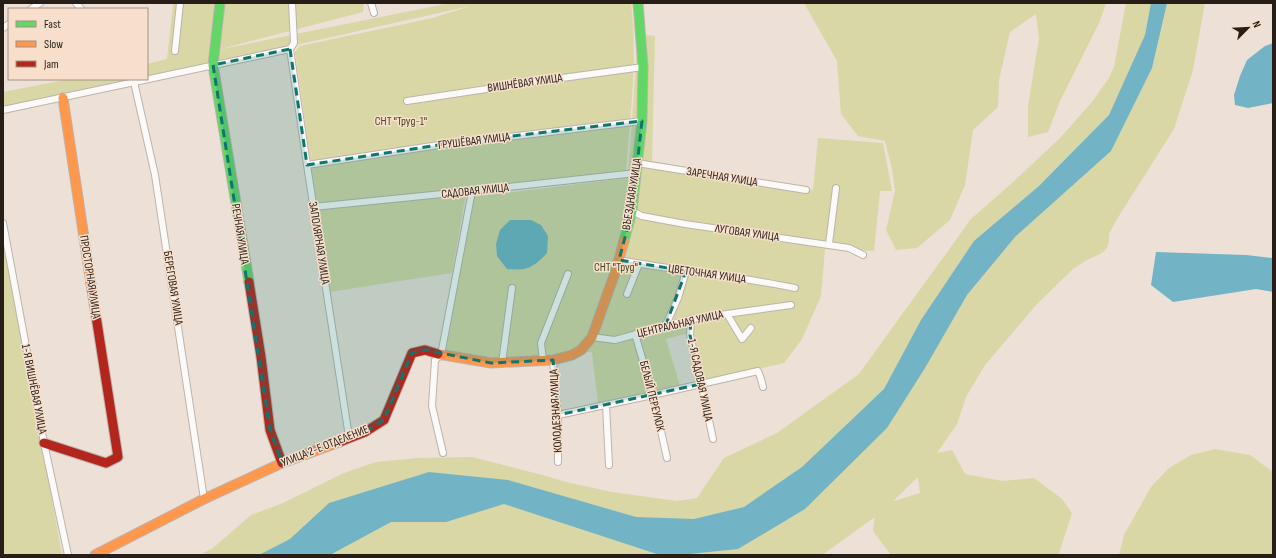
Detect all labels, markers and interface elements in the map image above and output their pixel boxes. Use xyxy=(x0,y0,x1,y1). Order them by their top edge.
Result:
legend xyxy=(8,8,148,80)
north arrow xyxy=(1228,8,1268,48)
text: Fast xyxy=(44,17,61,32)
text: N xyxy=(1250,19,1264,30)
text: Slow xyxy=(44,37,63,52)
text: Jam xyxy=(43,57,59,72)
street label: ВИШНЁВАЯ УЛИЦА xyxy=(487,70,564,96)
park label: СНТ "Труд-1" xyxy=(375,114,427,129)
street label: ГРУШЁВАЯ УЛИЦА xyxy=(437,129,512,153)
street label: ВЪЕЗДНАЯ УЛИЦА xyxy=(619,156,645,231)
street label: ЗАРЕЧНАЯ УЛИЦА xyxy=(685,164,759,190)
street label: САДОВАЯ УЛИЦА xyxy=(441,180,510,202)
street label: ЗАПОЛЯРНАЯ УЛИЦА xyxy=(305,201,333,286)
street label: РЕЧНАЯ УЛИЦА xyxy=(228,203,252,266)
street label: ЛУГОВАЯ УЛИЦА xyxy=(713,221,781,245)
street label: ПРОСТОРНАЯ УЛИЦА xyxy=(76,234,104,321)
street label: БЕРЕГОВАЯ УЛИЦА xyxy=(160,250,186,327)
park label: СНТ "Труд" xyxy=(594,260,638,275)
street label: ЦВЕТОЧНАЯ УЛИЦА xyxy=(667,261,748,287)
street label: ЦЕНТРАЛЬНАЯ УЛИЦА xyxy=(635,307,725,341)
street label: 1-Я САДОВАЯ УЛИЦА xyxy=(684,337,716,423)
street label: 1-Я ВИШНЁВАЯ УЛИЦА xyxy=(18,343,50,436)
street label: БЕЛЫЙ ПЕРЕУЛОК xyxy=(636,359,668,434)
street label: КОЛОДЕЗНАЯ УЛИЦА xyxy=(546,368,566,453)
street label: УЛИЦА 2-Е ОТДЕЛЕНИЕ xyxy=(279,422,371,470)

